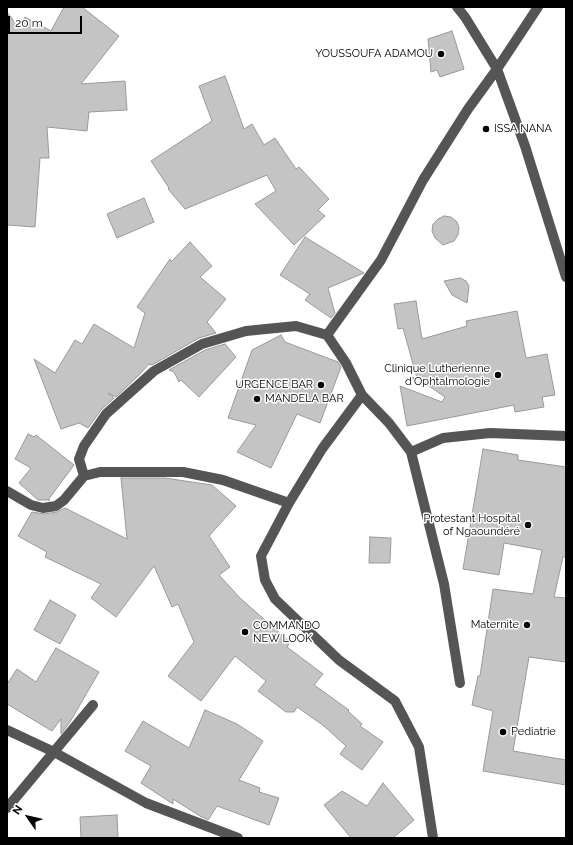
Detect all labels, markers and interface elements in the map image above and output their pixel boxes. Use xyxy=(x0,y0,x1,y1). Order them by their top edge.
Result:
scale bar xyxy=(10,8,84,34)
text: 20 m xyxy=(15,16,43,30)
place label: YOUSSOUFA ADAMOU xyxy=(315,47,433,61)
marker: YOUSSOUFA ADAMOU xyxy=(436,49,446,59)
place label: ISSA NANA xyxy=(494,122,552,136)
marker: ISSA NANA xyxy=(481,124,491,134)
place label: Clinique Lutherienne d'Ophtalmologie xyxy=(384,362,490,388)
marker: Clinique Lutherienne d'Ophtalmologie xyxy=(493,370,503,380)
place label: URGENCE BAR xyxy=(236,378,313,392)
marker: URGENCE BAR xyxy=(316,380,326,390)
place label: MANDELA BAR xyxy=(265,392,344,406)
marker: MANDELA BAR xyxy=(252,394,262,404)
place label: Protestant Hospital of Ngaoundéré xyxy=(423,512,520,538)
marker: Protestant Hospital of Ngaoundéré xyxy=(523,520,533,530)
place label: Maternite xyxy=(471,618,519,632)
place label: COMMANDO NEW LOOK xyxy=(253,619,320,645)
marker: Maternite xyxy=(522,620,532,630)
marker: COMMANDO NEW LOOK xyxy=(240,627,250,637)
place label: Pediatrie xyxy=(511,725,556,739)
marker: Pediatrie xyxy=(498,727,508,737)
north arrow xyxy=(8,797,48,837)
text: N xyxy=(10,803,25,817)

